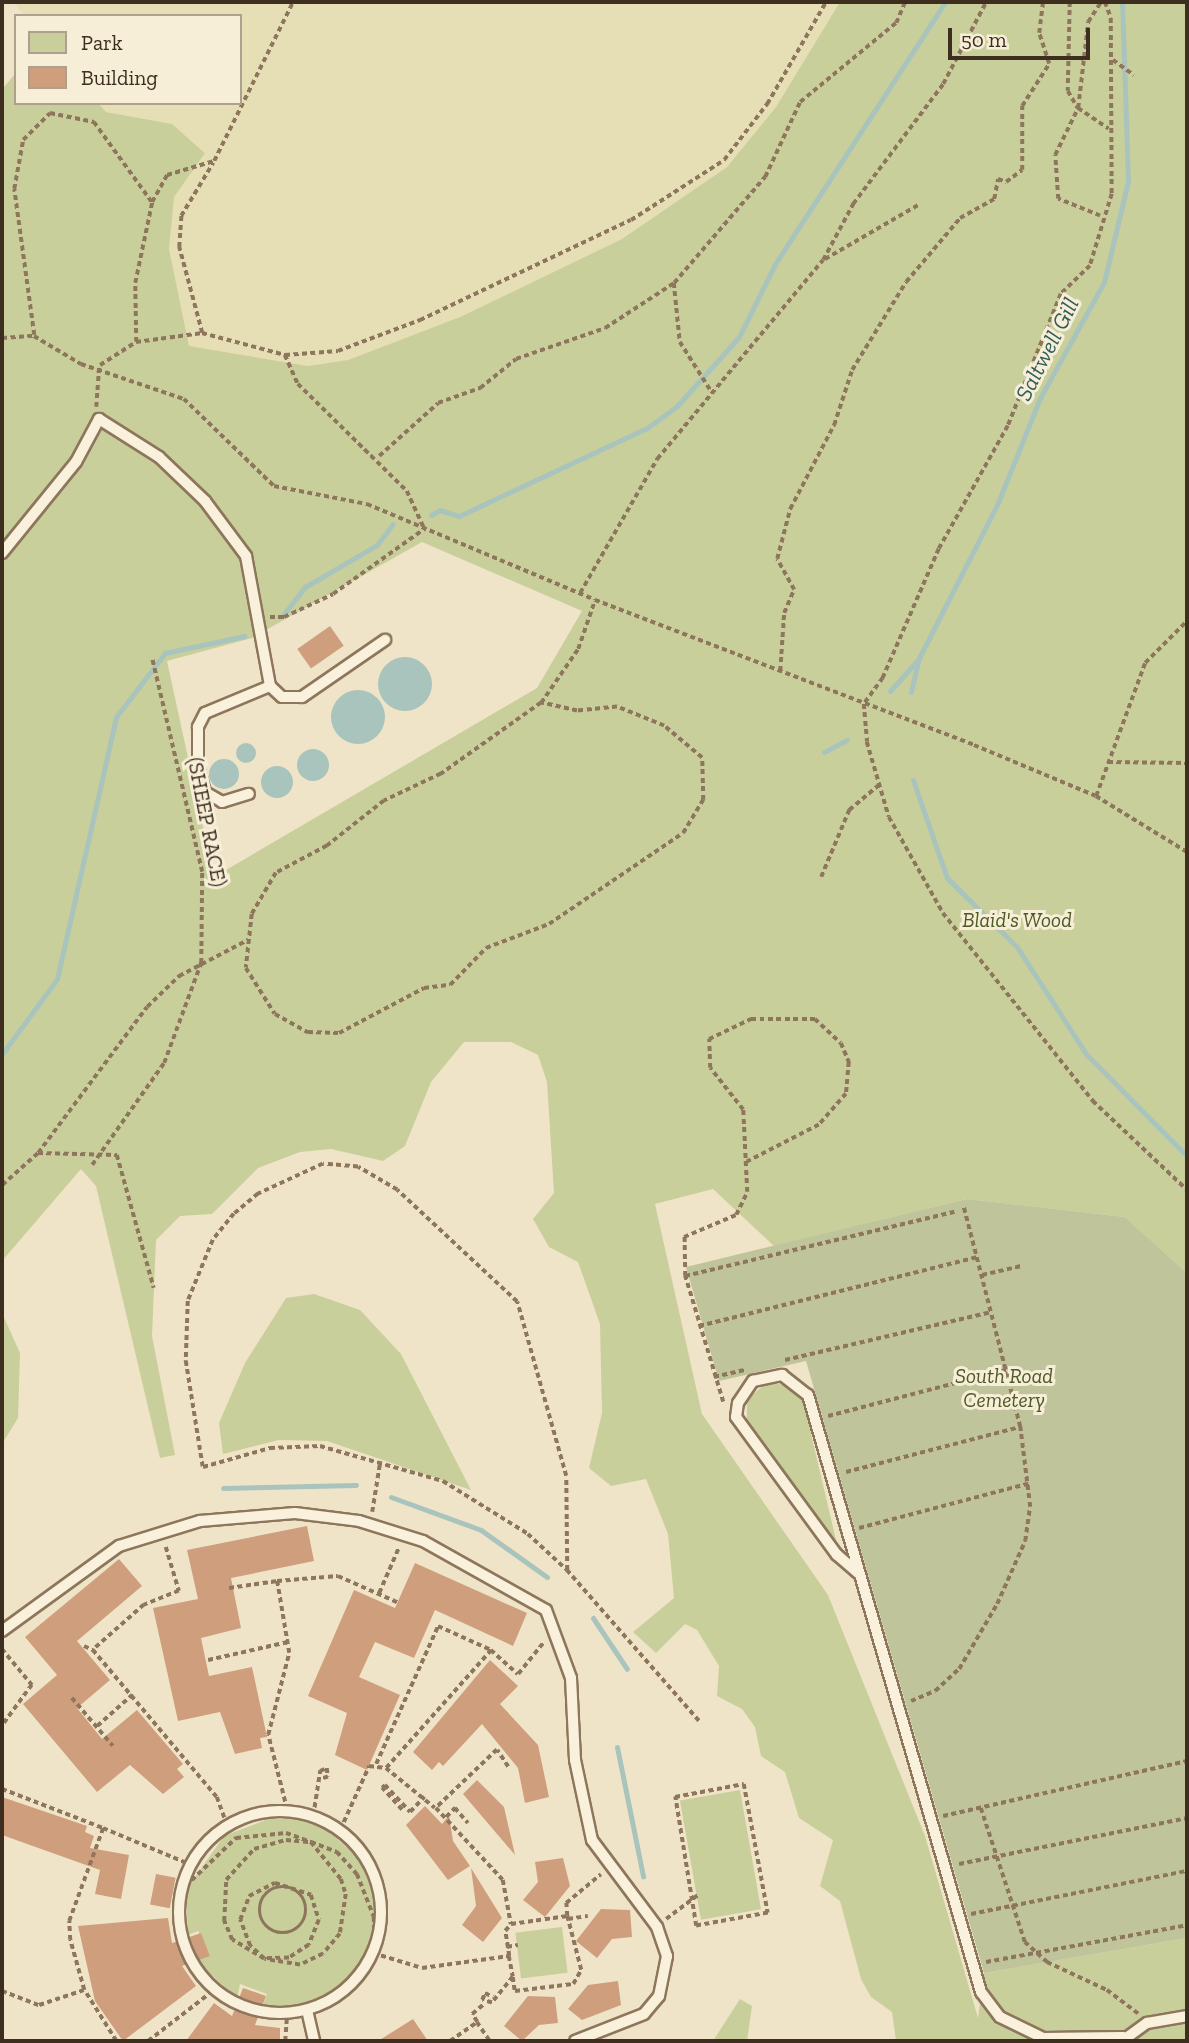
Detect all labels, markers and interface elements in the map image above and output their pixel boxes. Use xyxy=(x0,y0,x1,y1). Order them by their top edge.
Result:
legend xyxy=(14,14,242,105)
scale bar xyxy=(951,14,1093,58)
text: 50 m xyxy=(961,27,1007,52)
text: Park xyxy=(81,30,123,55)
text: Building xyxy=(81,65,158,90)
water label: Saltwell Gill xyxy=(1009,293,1085,405)
street label: (SHEEP RACE) xyxy=(182,755,232,889)
park label: Blaid's Wood xyxy=(962,907,1072,933)
park label: South Road Cemetery xyxy=(955,1363,1053,1413)

